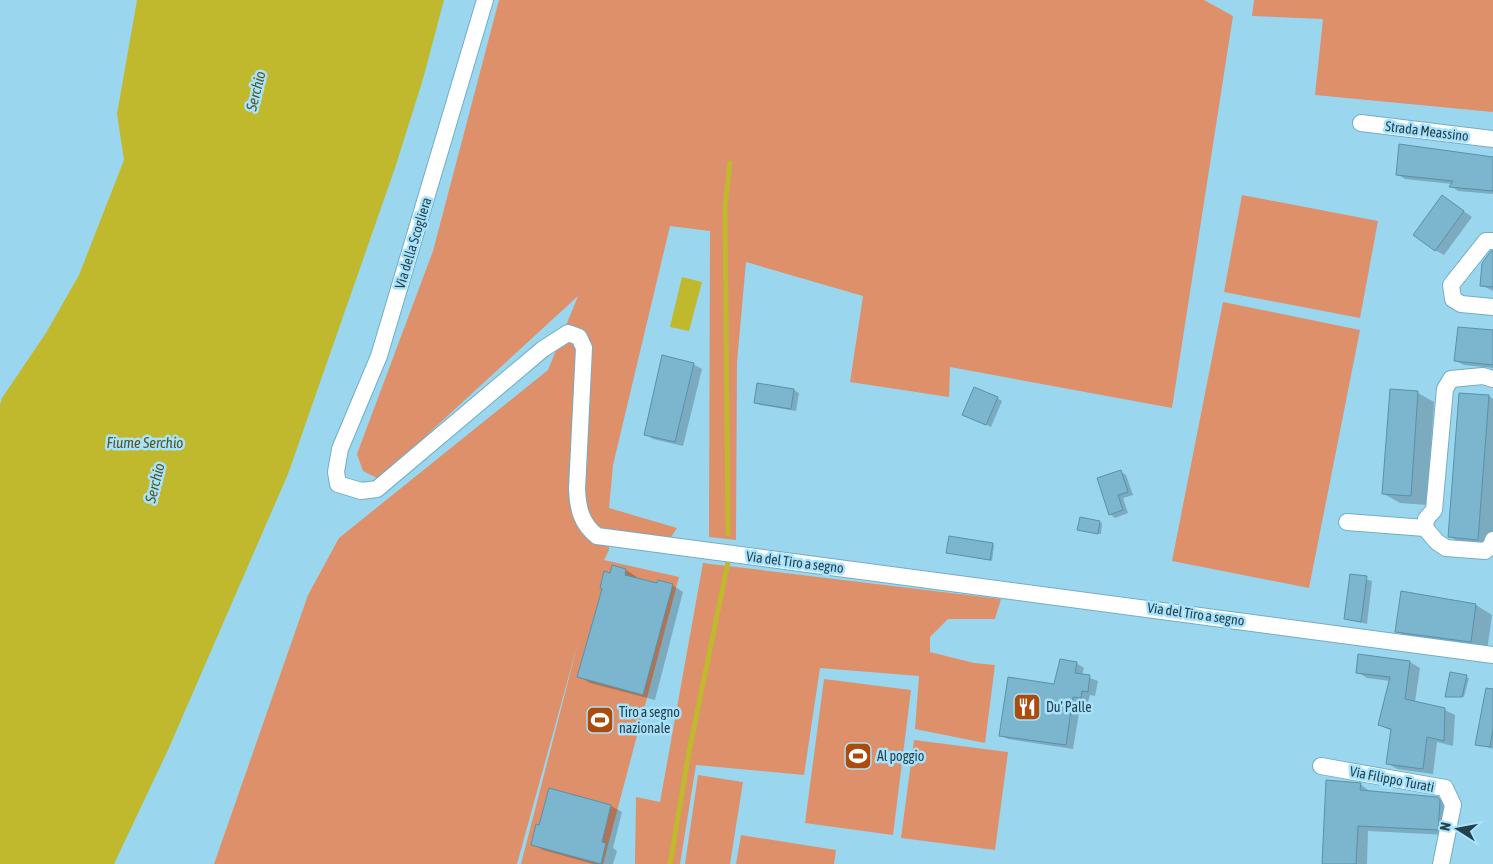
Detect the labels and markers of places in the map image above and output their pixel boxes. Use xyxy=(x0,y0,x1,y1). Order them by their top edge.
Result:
restaurant icon: Du' Palle xyxy=(1012,692,1042,722)
place label: Du' Palle xyxy=(1046,699,1092,715)
place label: Tiro a segno nazionale xyxy=(619,704,680,736)
sports icon: Tiro a segno nazionale xyxy=(585,705,615,735)
sports icon: Al poggio xyxy=(843,741,873,771)
place label: Al poggio xyxy=(877,748,924,764)

